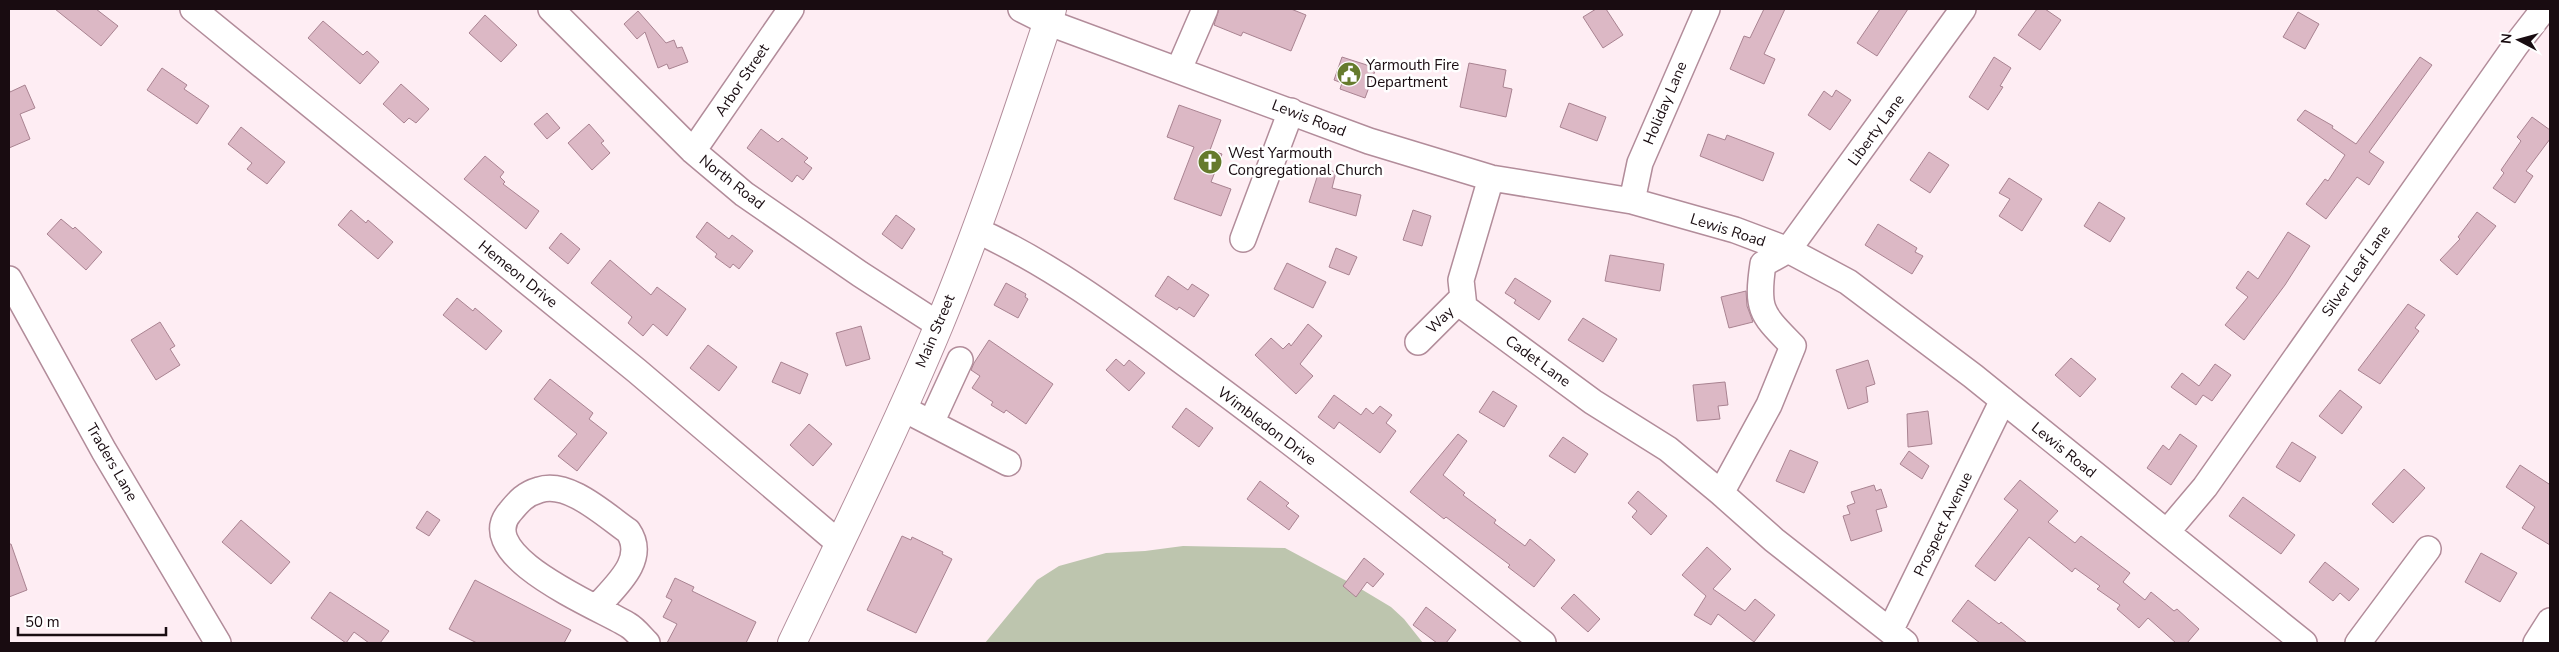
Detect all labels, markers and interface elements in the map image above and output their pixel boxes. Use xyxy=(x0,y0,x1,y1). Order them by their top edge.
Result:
north arrow xyxy=(2494,15,2544,65)
text: N xyxy=(2497,32,2517,45)
street label: Arbor Street xyxy=(710,39,774,120)
place label: Yarmouth Fire Department xyxy=(1365,55,1459,92)
street label: Holiday Lane xyxy=(1639,58,1691,148)
public building icon: Yarmouth Fire Department xyxy=(1336,61,1362,87)
street label: Liberty Lane xyxy=(1843,90,1909,170)
street label: Lewis Road xyxy=(1269,95,1349,141)
place label: West Yarmouth Congregational Church xyxy=(1228,143,1383,180)
church icon: West Yarmouth Congregational Church xyxy=(1197,149,1223,175)
street label: North Road xyxy=(695,150,769,214)
street label: Lewis Road xyxy=(1688,208,1768,252)
street label: Silver Leaf Lane xyxy=(2317,221,2395,321)
street label: Hemeon Drive xyxy=(474,236,562,312)
street label: Main Street xyxy=(911,291,960,371)
street label: Way xyxy=(1422,302,1458,338)
street label: Cadet Lane xyxy=(1501,331,1575,392)
street label: Wimbledon Drive xyxy=(1213,382,1321,470)
street label: Lewis Road xyxy=(2027,418,2101,482)
street label: Traders Lane xyxy=(82,419,142,505)
street label: Prospect Avenue xyxy=(1909,468,1977,580)
scale bar xyxy=(18,604,165,636)
text: 50 m xyxy=(25,612,60,632)

